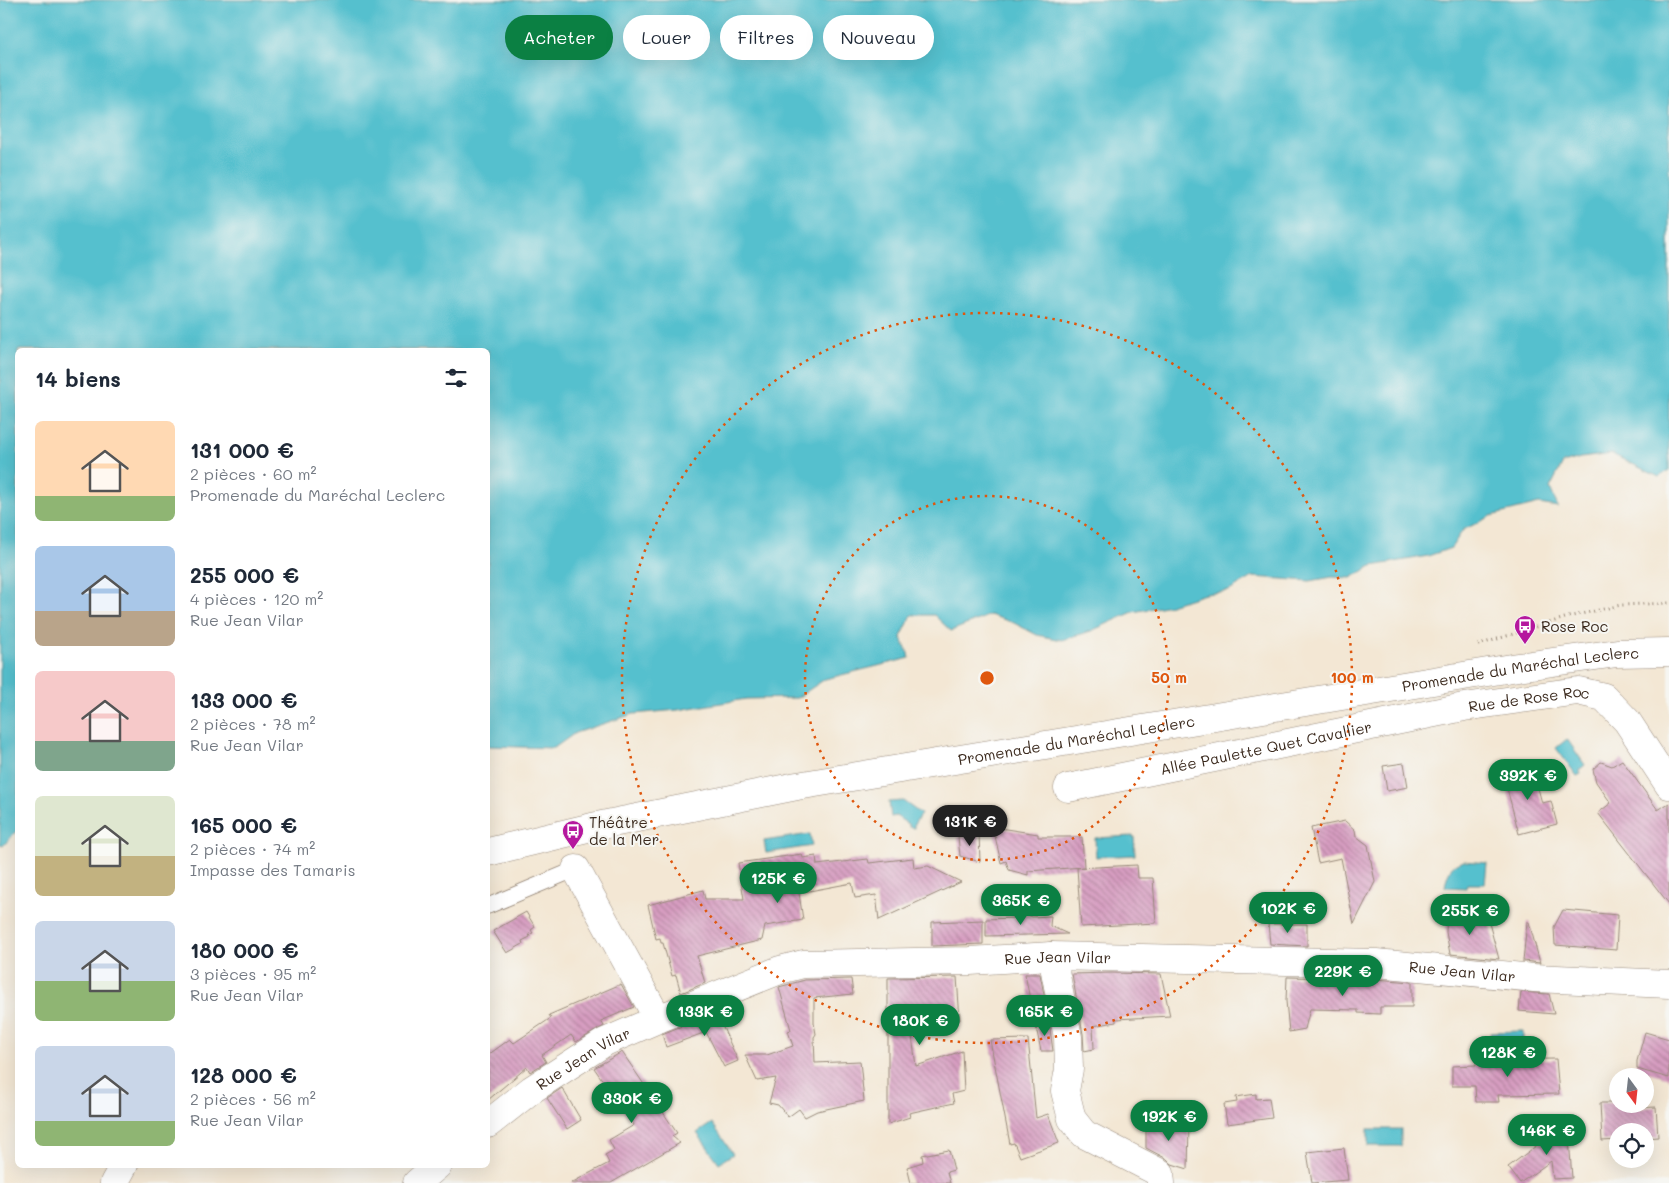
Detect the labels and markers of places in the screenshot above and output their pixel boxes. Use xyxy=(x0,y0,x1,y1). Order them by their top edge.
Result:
bus stop icon: Rose Roc xyxy=(1513,614,1537,645)
place label: Rose Roc xyxy=(1541,616,1608,636)
centre of rings xyxy=(978,669,996,687)
pin: 392K € xyxy=(1487,758,1569,801)
pin: 131K € xyxy=(929,804,1011,847)
place label: Théâtre de la Mer xyxy=(589,812,659,849)
bus stop icon: Théâtre de la Mer xyxy=(561,819,585,850)
pin: 125K € xyxy=(737,862,819,904)
pin: 365K € xyxy=(980,884,1062,926)
pin: 102K € xyxy=(1247,892,1329,934)
pin: 255K € xyxy=(1429,894,1511,936)
pin: 229K € xyxy=(1302,954,1384,997)
pin: 133K € xyxy=(664,994,746,1037)
pin: 165K € xyxy=(1004,994,1086,1037)
pin: 180K € xyxy=(879,1004,961,1046)
pin: 128K € xyxy=(1467,1036,1549,1078)
pin: 330K € xyxy=(591,1082,673,1124)
pin: 192K € xyxy=(1128,1100,1210,1142)
pin: 146K € xyxy=(1506,1114,1588,1156)

